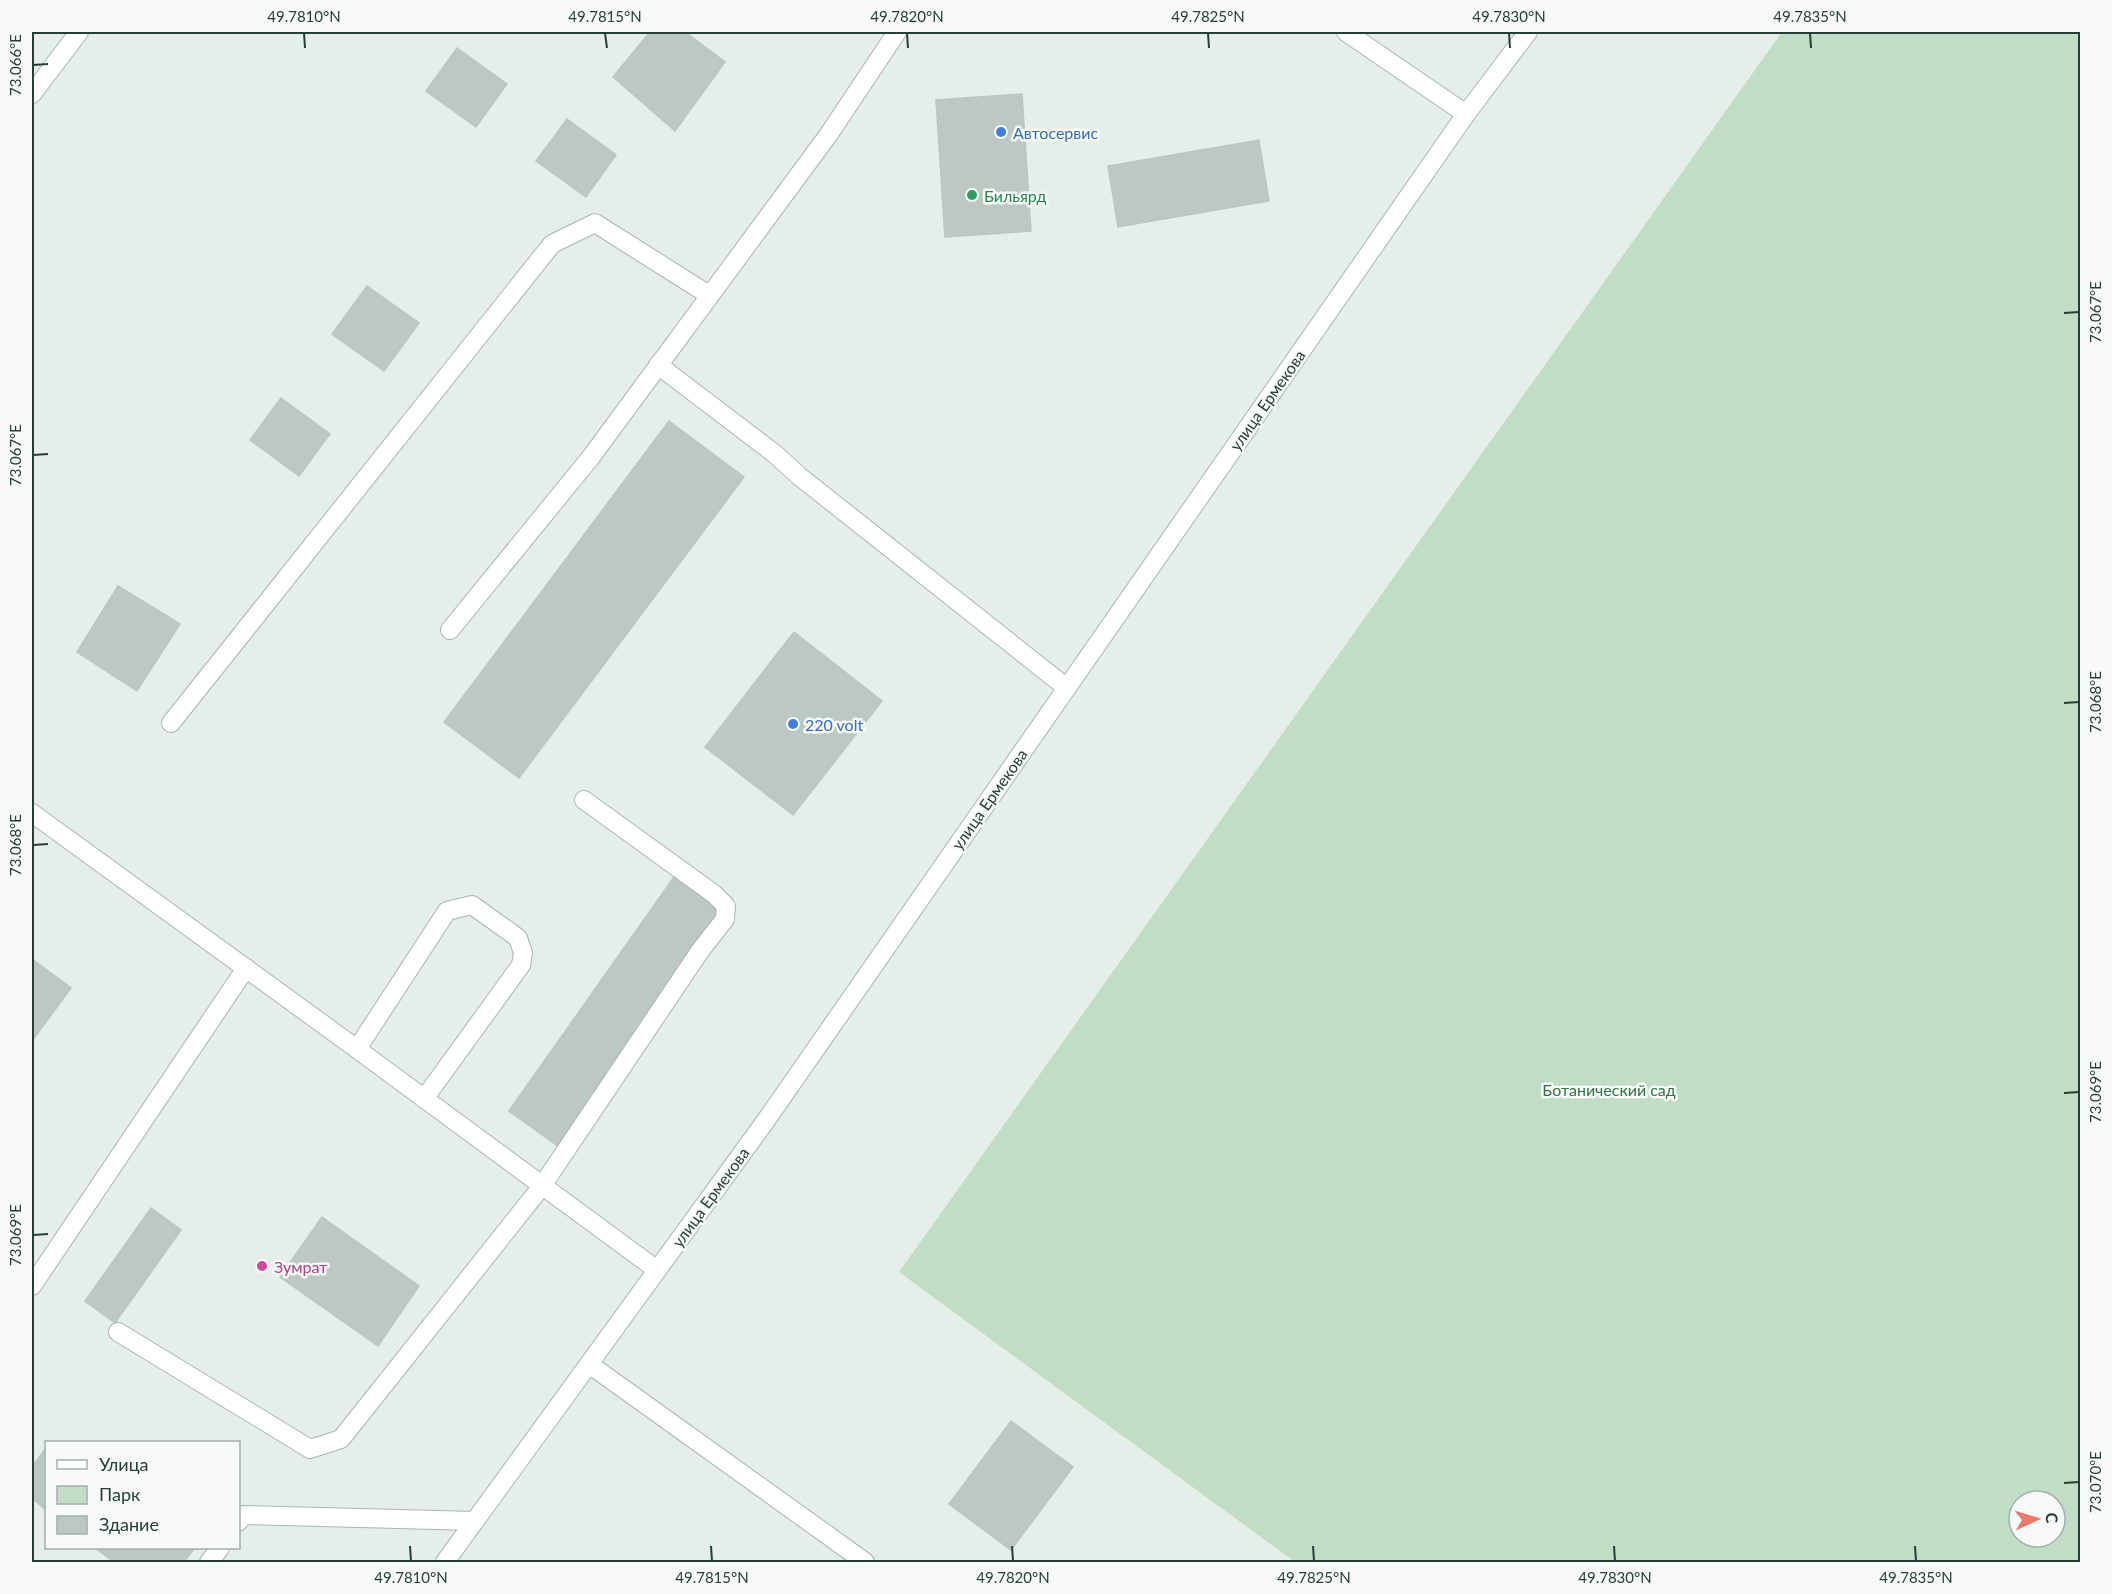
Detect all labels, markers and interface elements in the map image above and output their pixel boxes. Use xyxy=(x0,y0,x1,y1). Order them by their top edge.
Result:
text: 49.7810°N xyxy=(267,7,341,25)
text: 49.7815°N xyxy=(568,7,642,25)
text: 49.7820°N xyxy=(870,7,944,25)
text: 49.7825°N xyxy=(1171,7,1245,25)
text: 49.7830°N xyxy=(1472,7,1546,25)
text: 49.7835°N xyxy=(1773,7,1847,25)
text: 73.066°E xyxy=(6,34,24,96)
place label: Автосервис xyxy=(1013,123,1098,142)
marker: Автосервис xyxy=(994,125,1008,139)
place label: Бильярд xyxy=(984,186,1046,205)
marker: Бильярд xyxy=(965,188,979,202)
text: 73.067°E xyxy=(2086,281,2104,343)
street label: улица Ермекова xyxy=(1225,346,1309,454)
text: 73.067°E xyxy=(6,424,24,486)
text: 73.068°E xyxy=(2086,671,2104,733)
place label: 220 volt xyxy=(805,715,863,734)
marker: 220 volt xyxy=(786,717,800,731)
street label: улица Ермекова xyxy=(947,745,1031,853)
text: 73.068°E xyxy=(6,814,24,876)
text: 73.069°E xyxy=(2086,1061,2104,1123)
park label: Ботанический сад xyxy=(1542,1080,1676,1099)
street label: улица Ермекова xyxy=(668,1144,752,1250)
text: 73.069°E xyxy=(6,1204,24,1266)
place label: Зумрат xyxy=(274,1257,327,1276)
marker: Зумрат xyxy=(255,1259,269,1273)
legend xyxy=(45,1441,240,1549)
text: 73.070°E xyxy=(2086,1451,2104,1513)
text: Улица xyxy=(99,1453,149,1475)
text: Парк xyxy=(99,1483,141,1505)
north arrow xyxy=(2007,1489,2067,1549)
text: С xyxy=(2043,1512,2062,1524)
text: Здание xyxy=(99,1513,159,1535)
text: 49.7810°N xyxy=(374,1568,448,1586)
text: 49.7815°N xyxy=(675,1568,749,1586)
text: 49.7820°N xyxy=(976,1568,1050,1586)
text: 49.7825°N xyxy=(1277,1568,1351,1586)
text: 49.7830°N xyxy=(1578,1568,1652,1586)
text: 49.7835°N xyxy=(1879,1568,1953,1586)

